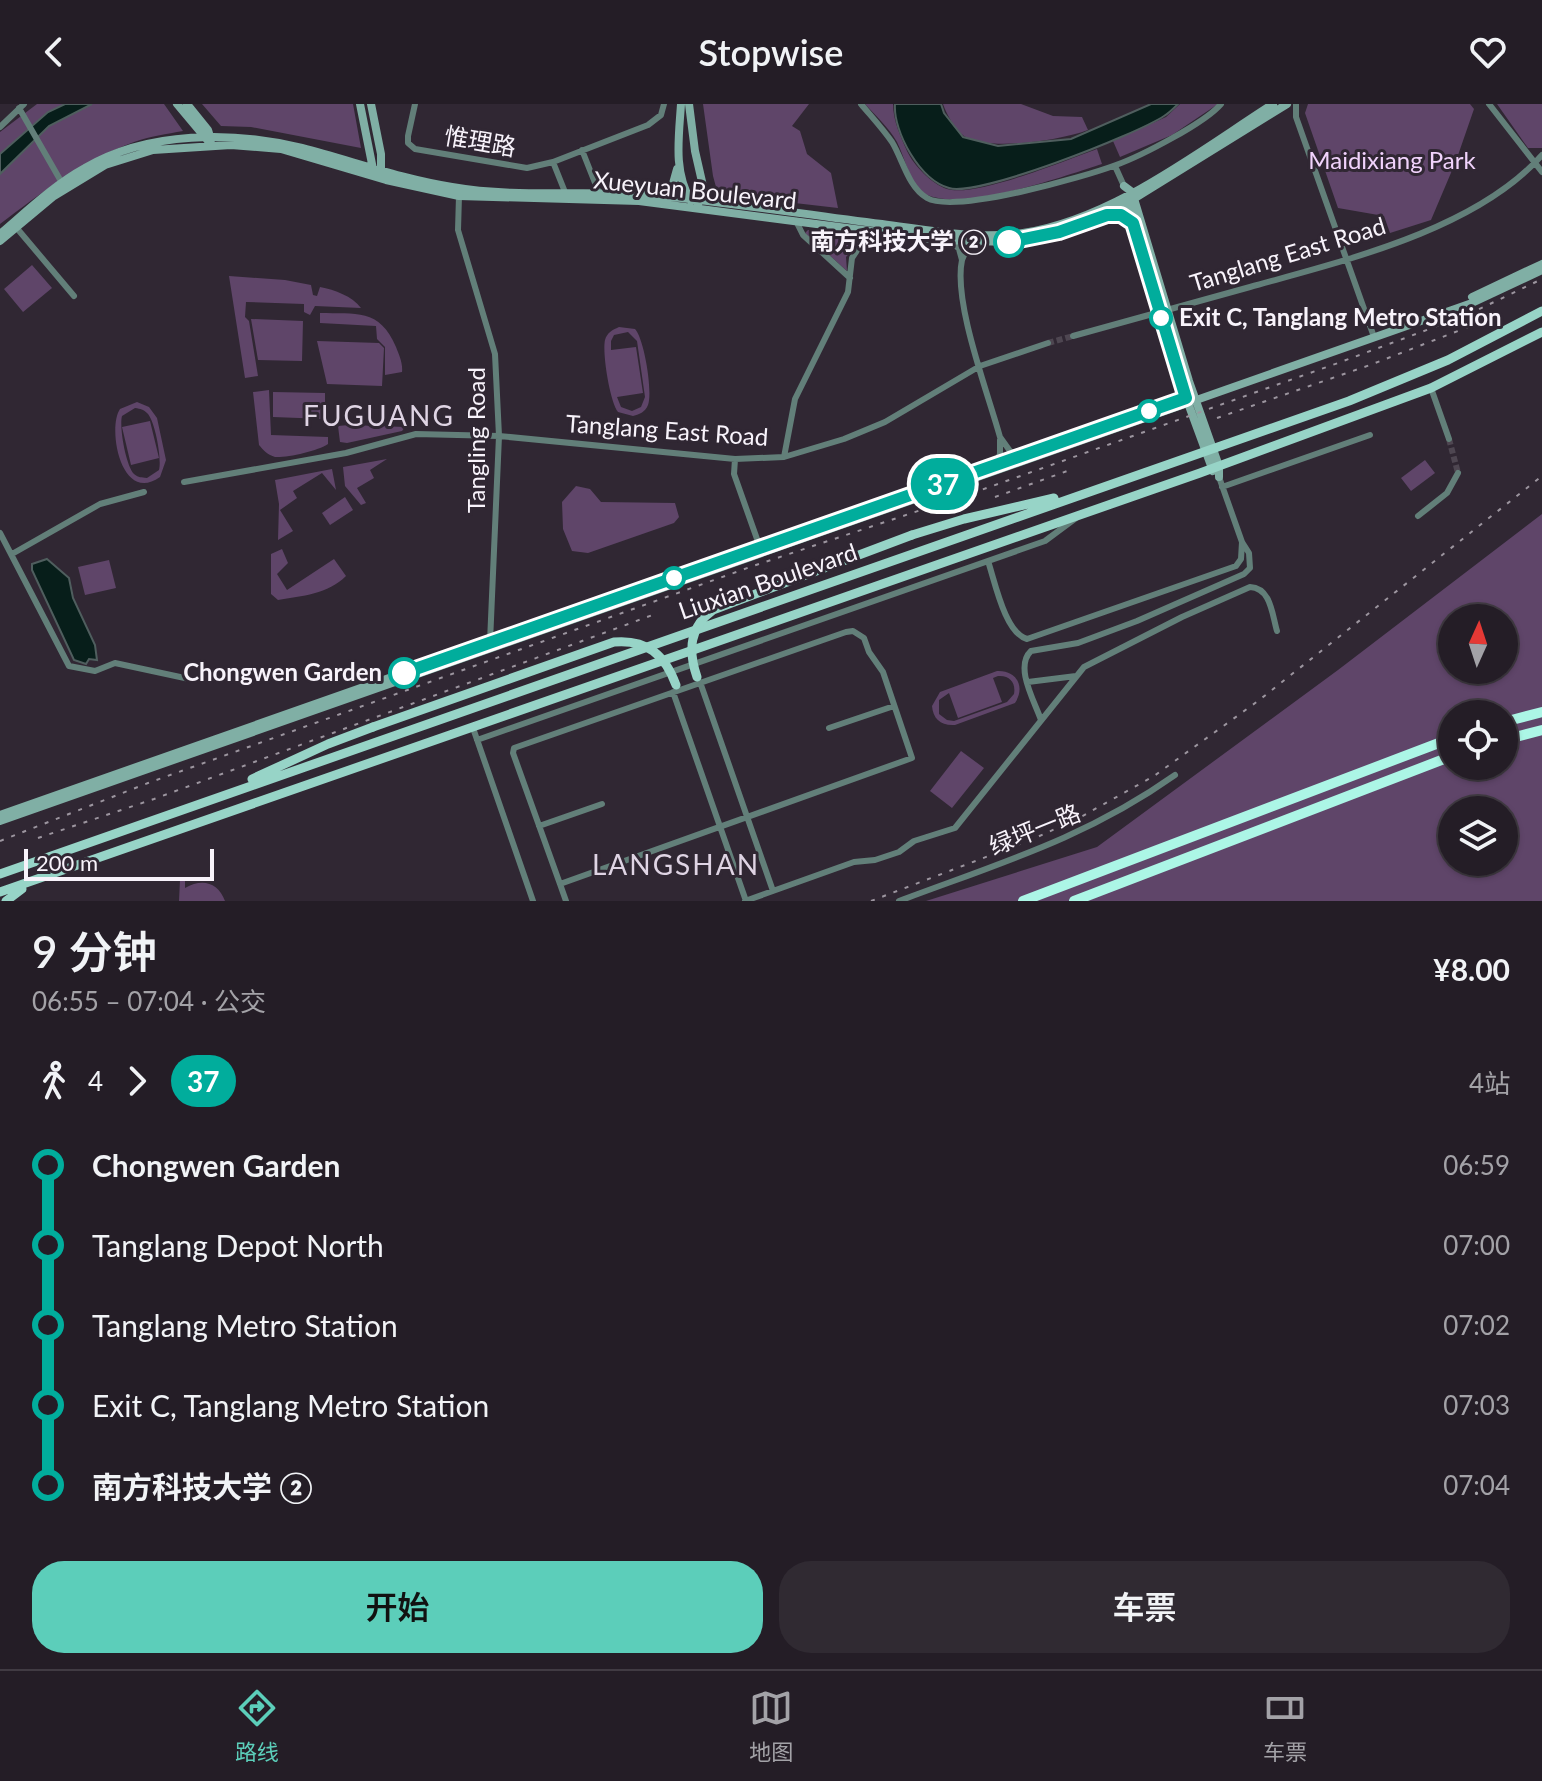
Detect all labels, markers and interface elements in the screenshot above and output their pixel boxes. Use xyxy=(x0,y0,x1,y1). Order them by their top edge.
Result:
icon: back xyxy=(32,30,76,74)
text: Stopwise xyxy=(699,30,843,74)
icon: heart xyxy=(1466,30,1510,74)
street label: 惟理路 xyxy=(442,120,518,161)
park label: Maidixiang Park xyxy=(1308,145,1476,174)
street label: Xueyuan Boulevard xyxy=(592,164,798,215)
street label: Tanglang East Road xyxy=(1186,210,1389,297)
place label: 南方科技大学 ② xyxy=(810,226,987,255)
marker: 南方科技大学 ② xyxy=(994,227,1024,257)
place label: Exit C, Tanglang Metro Station xyxy=(1179,302,1502,331)
marker: Exit C, Tanglang Metro Station xyxy=(1150,307,1172,329)
street label: Tangling Road xyxy=(461,367,490,513)
district label: FUGUANG xyxy=(303,398,455,432)
unlabelled marker xyxy=(1138,400,1160,422)
street label: Tanglang East Road xyxy=(565,408,769,451)
line badge: 37 xyxy=(907,458,979,510)
text: 37 xyxy=(927,467,959,501)
street label: Liuxian Boulevard xyxy=(674,536,861,625)
unlabelled marker xyxy=(663,567,685,589)
north arrow xyxy=(1438,604,1518,684)
map controls xyxy=(1438,604,1518,876)
place label: Chongwen Garden xyxy=(183,657,382,686)
marker: Chongwen Garden xyxy=(389,658,419,688)
button: locate xyxy=(1438,700,1518,780)
button: layers xyxy=(1438,796,1518,876)
street label: 绿坪一路 xyxy=(985,797,1084,860)
scale bar xyxy=(24,845,214,881)
district label: LANGSHAN xyxy=(592,847,760,881)
text: 200 m xyxy=(36,849,98,876)
text: 9 分钟 xyxy=(32,925,156,977)
text: ¥8.00 xyxy=(1433,951,1510,987)
text: 06:55 – 07:04 · 公交 xyxy=(32,985,266,1017)
icon: walk xyxy=(32,1059,76,1103)
icon: forward xyxy=(115,1059,159,1103)
text: 37 xyxy=(187,1064,220,1098)
text: 4 xyxy=(88,1065,103,1097)
text: 4站 xyxy=(1469,1067,1510,1099)
text: Chongwen Garden xyxy=(92,1147,341,1183)
text: 06:59 xyxy=(1443,1149,1510,1181)
text: Tanglang Depot North xyxy=(92,1227,384,1263)
text: 07:00 xyxy=(1443,1229,1510,1261)
text: Tanglang Metro Station xyxy=(92,1307,398,1343)
text: 07:02 xyxy=(1443,1309,1510,1341)
text: Exit C, Tanglang Metro Station xyxy=(92,1387,489,1423)
text: 07:03 xyxy=(1443,1389,1510,1421)
text: 南方科技大学 ② xyxy=(92,1468,313,1504)
text: 07:04 xyxy=(1443,1469,1510,1501)
button: 开始 xyxy=(32,1561,763,1653)
button: 车票 xyxy=(779,1561,1510,1653)
tab: 路线 xyxy=(235,1686,279,1766)
tab: 地图 xyxy=(749,1686,793,1766)
tab: 车票 xyxy=(1263,1686,1307,1766)

